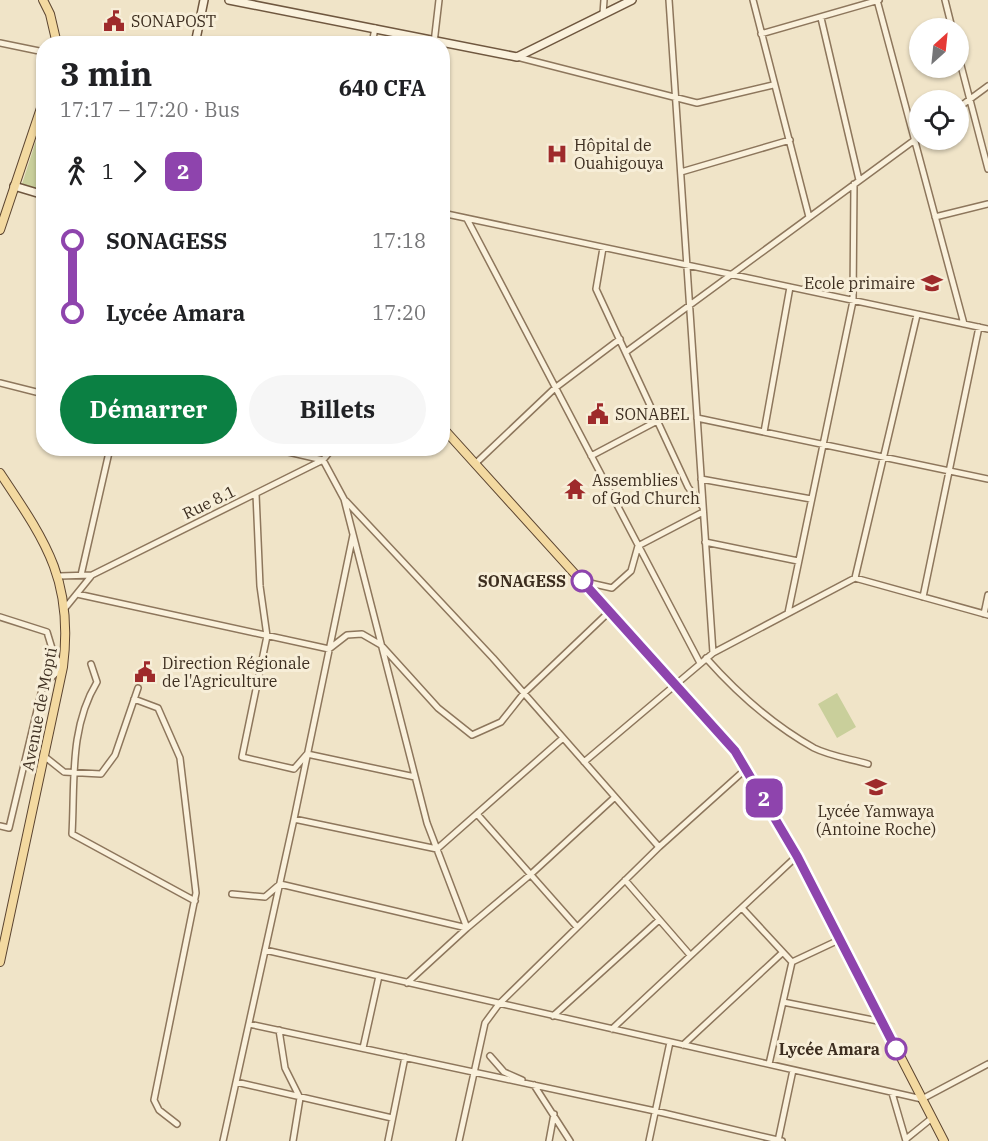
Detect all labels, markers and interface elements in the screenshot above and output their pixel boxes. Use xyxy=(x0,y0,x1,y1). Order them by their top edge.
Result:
public building icon: SONAPOST xyxy=(102,9,126,33)
place label: SONAPOST xyxy=(131,11,216,31)
north arrow xyxy=(909,18,969,78)
map controls xyxy=(909,18,969,150)
text: 3 min xyxy=(60,52,152,95)
text: 640 CFA xyxy=(339,73,426,102)
button: locate xyxy=(909,90,969,150)
text: 17:17 – 17:20 · Bus xyxy=(60,96,240,123)
place label: Hôpital de Ouahigouya xyxy=(574,135,664,173)
hospital icon: Hôpital de Ouahigouya xyxy=(545,142,569,166)
icon: walk xyxy=(60,155,93,188)
icon: forward xyxy=(123,155,156,188)
text: 2 xyxy=(177,157,190,185)
text: 1 xyxy=(102,158,114,185)
text: SONAGESS xyxy=(106,226,227,255)
text: 17:18 xyxy=(372,227,426,254)
school or university icon: Ecole primaire xyxy=(920,271,944,295)
place label: Ecole primaire xyxy=(804,273,915,293)
text: Lycée Amara xyxy=(106,298,245,327)
text: 17:20 xyxy=(372,299,426,326)
button: Démarrer xyxy=(60,375,237,444)
button: Billets xyxy=(249,375,426,444)
public building icon: SONABEL xyxy=(586,402,610,426)
place label: SONABEL xyxy=(615,404,690,424)
place label: Assemblies of God Church xyxy=(592,470,700,508)
temple icon: Assemblies of God Church xyxy=(563,477,587,501)
street label: Rue 8.1 xyxy=(179,481,239,523)
marker: SONAGESS xyxy=(571,570,593,592)
place label: SONAGESS xyxy=(478,571,566,591)
street label: Avenue de Mopti xyxy=(17,646,61,772)
place label: Direction Régionale de l'Agriculture xyxy=(162,653,310,691)
public building icon: Direction Régionale de l'Agriculture xyxy=(133,660,157,684)
school or university icon: Lycée Yamwaya (Antoine Roche) xyxy=(864,775,888,799)
line badge: 2 xyxy=(744,778,783,818)
text: 2 xyxy=(758,784,770,812)
place label: Lycée Yamwaya (Antoine Roche) xyxy=(816,801,936,839)
marker: Lycée Amara xyxy=(885,1038,907,1060)
place label: Lycée Amara xyxy=(779,1039,880,1059)

